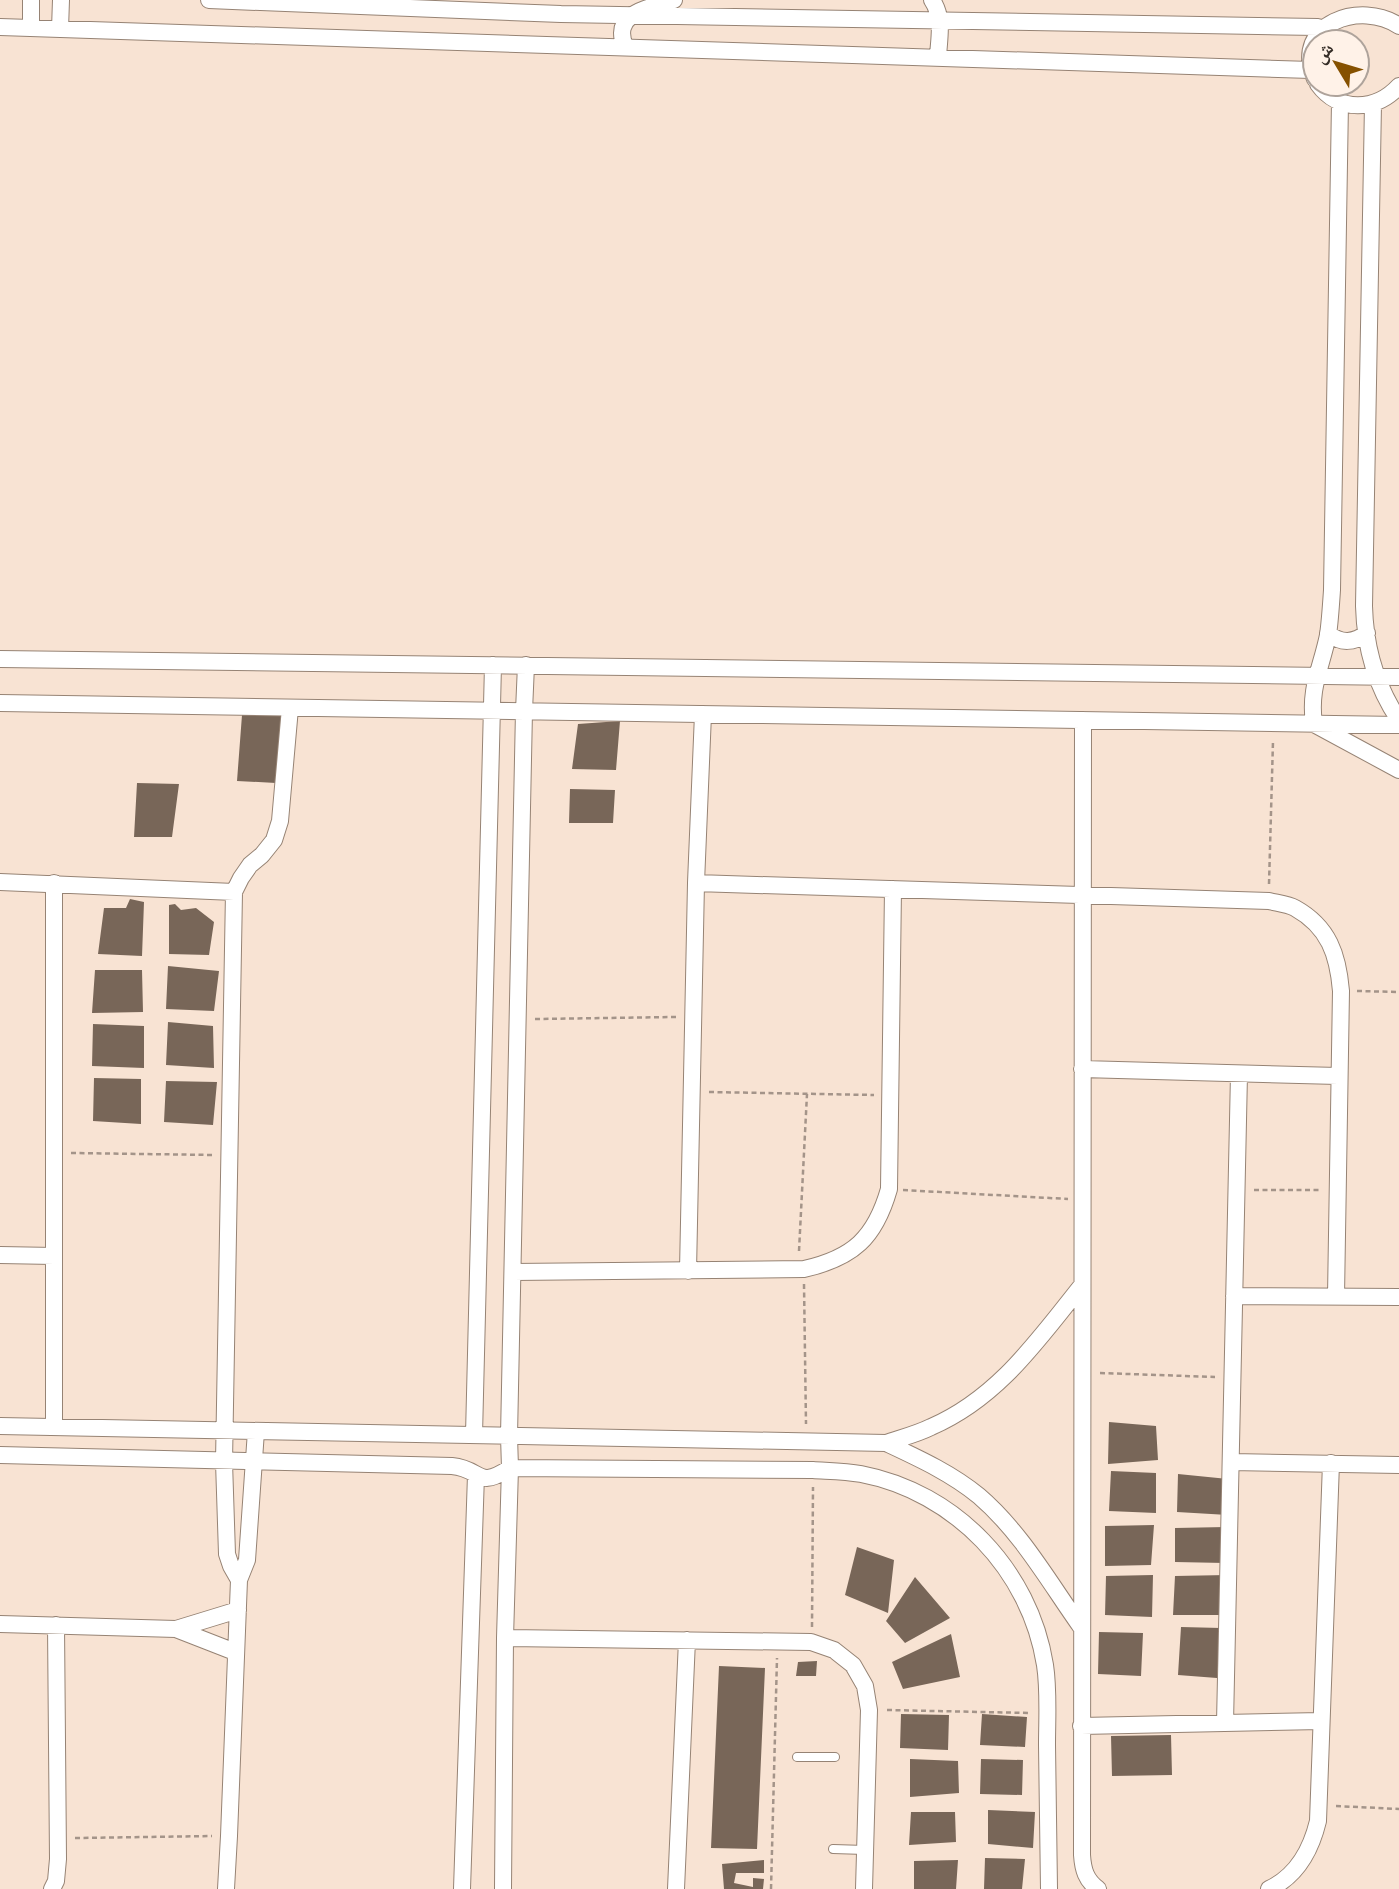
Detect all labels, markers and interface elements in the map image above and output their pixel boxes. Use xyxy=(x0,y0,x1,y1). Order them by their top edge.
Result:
north arrow xyxy=(1301,28,1371,98)
text: ش xyxy=(1308,38,1338,68)

